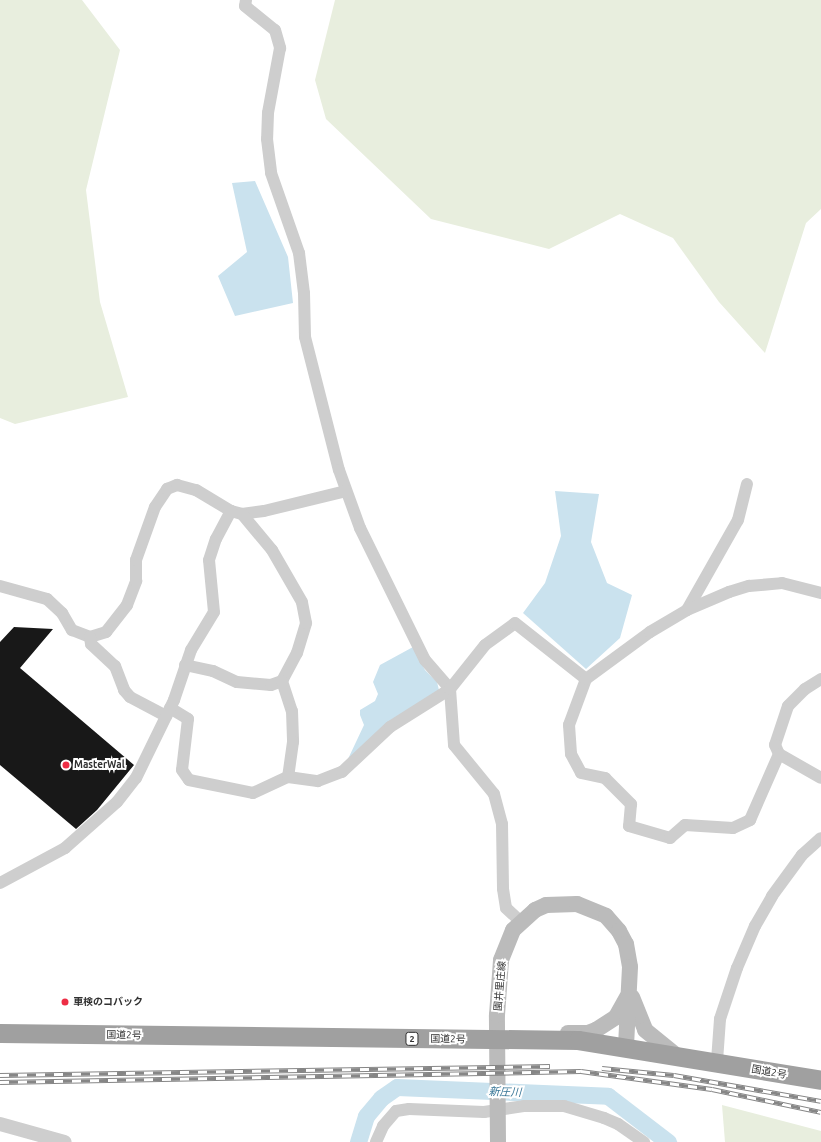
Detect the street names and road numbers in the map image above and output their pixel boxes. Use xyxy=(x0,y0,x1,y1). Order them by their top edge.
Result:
street label: 園井里庄線 xyxy=(492,961,508,1011)
street label: 国道2号 xyxy=(106,1029,142,1041)
road number: 2 xyxy=(405,1032,419,1046)
street label: 国道2号 xyxy=(430,1033,466,1045)
street label: 国道2号 xyxy=(750,1063,788,1081)

